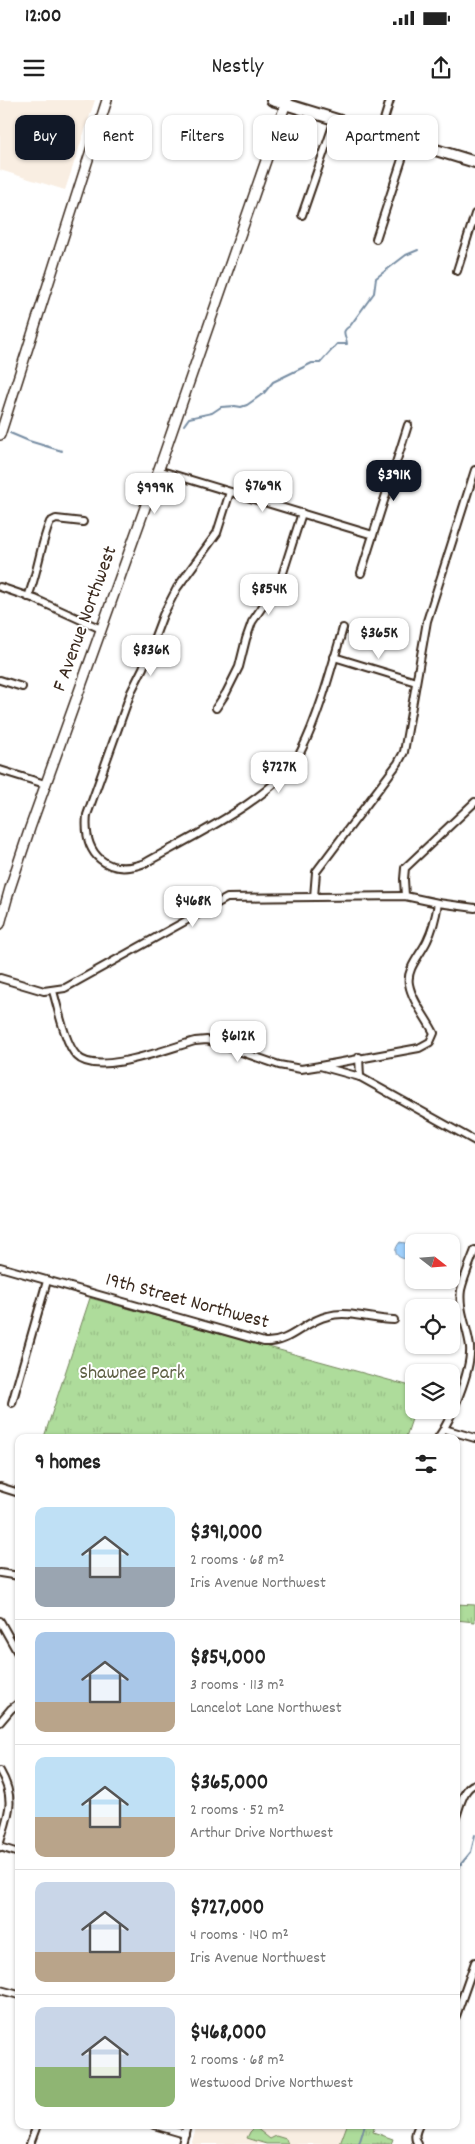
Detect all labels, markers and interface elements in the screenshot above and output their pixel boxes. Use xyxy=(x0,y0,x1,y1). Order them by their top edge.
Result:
text: 12:00 xyxy=(25,4,61,31)
text: Nestly xyxy=(211,52,264,83)
icon: menu xyxy=(20,54,48,82)
icon: share xyxy=(427,54,455,82)
chip: Buy xyxy=(15,115,75,160)
chip: Rent xyxy=(85,115,152,160)
chip: Filters xyxy=(162,115,243,160)
chip: New xyxy=(253,115,317,160)
chip: Apartment xyxy=(327,115,438,160)
pin: $391K xyxy=(359,460,429,502)
text: $391K xyxy=(377,464,411,487)
pin: $769K xyxy=(228,470,298,513)
pin: $999K xyxy=(120,472,190,515)
text: $769K xyxy=(245,475,281,498)
text: $999K xyxy=(136,477,174,500)
street label: F Avenue Northwest xyxy=(47,542,125,696)
pin: $854K xyxy=(234,574,304,616)
text: $854K xyxy=(251,578,287,601)
pin: $365K xyxy=(344,618,414,660)
text: $365K xyxy=(360,622,398,645)
pin: $836K xyxy=(116,634,186,677)
text: $836K xyxy=(133,639,169,662)
pin: $727K xyxy=(244,752,314,794)
text: $727K xyxy=(262,756,296,779)
pin: $468K xyxy=(158,886,228,928)
text: $468K xyxy=(175,890,211,913)
pin: $612K xyxy=(203,1020,273,1063)
text: $612K xyxy=(221,1025,255,1048)
north arrow xyxy=(405,1234,460,1289)
map controls xyxy=(405,1234,460,1419)
street label: 19th Street Northwest xyxy=(102,1267,272,1337)
button: locate xyxy=(405,1299,460,1354)
park label: Shawnee Park xyxy=(79,1360,185,1388)
button: layers xyxy=(405,1364,460,1419)
text: 9 homes xyxy=(35,1449,101,1479)
icon: filters xyxy=(412,1450,440,1478)
text: $391,000 xyxy=(190,1519,263,1549)
icon: home xyxy=(75,1527,135,1587)
text: 2 rooms · 68 m² xyxy=(190,1549,284,1572)
text: Iris Avenue Northwest xyxy=(190,1572,326,1595)
text: $854,000 xyxy=(190,1644,266,1674)
icon: home xyxy=(75,1652,135,1712)
text: 3 rooms · 113 m² xyxy=(190,1674,284,1697)
text: Lancelot Lane Northwest xyxy=(190,1697,342,1720)
text: $365,000 xyxy=(190,1769,268,1799)
icon: home xyxy=(75,1777,135,1837)
text: 2 rooms · 52 m² xyxy=(190,1799,284,1822)
text: Arthur Drive Northwest xyxy=(190,1822,333,1845)
text: $727,000 xyxy=(190,1894,264,1924)
icon: home xyxy=(75,1902,135,1962)
text: 4 rooms · 140 m² xyxy=(190,1924,289,1947)
text: Iris Avenue Northwest xyxy=(190,1947,326,1970)
text: $468,000 xyxy=(190,2019,266,2049)
icon: home xyxy=(75,2027,135,2087)
text: 2 rooms · 68 m² xyxy=(190,2049,284,2072)
text: Westwood Drive Northwest xyxy=(190,2072,353,2095)

